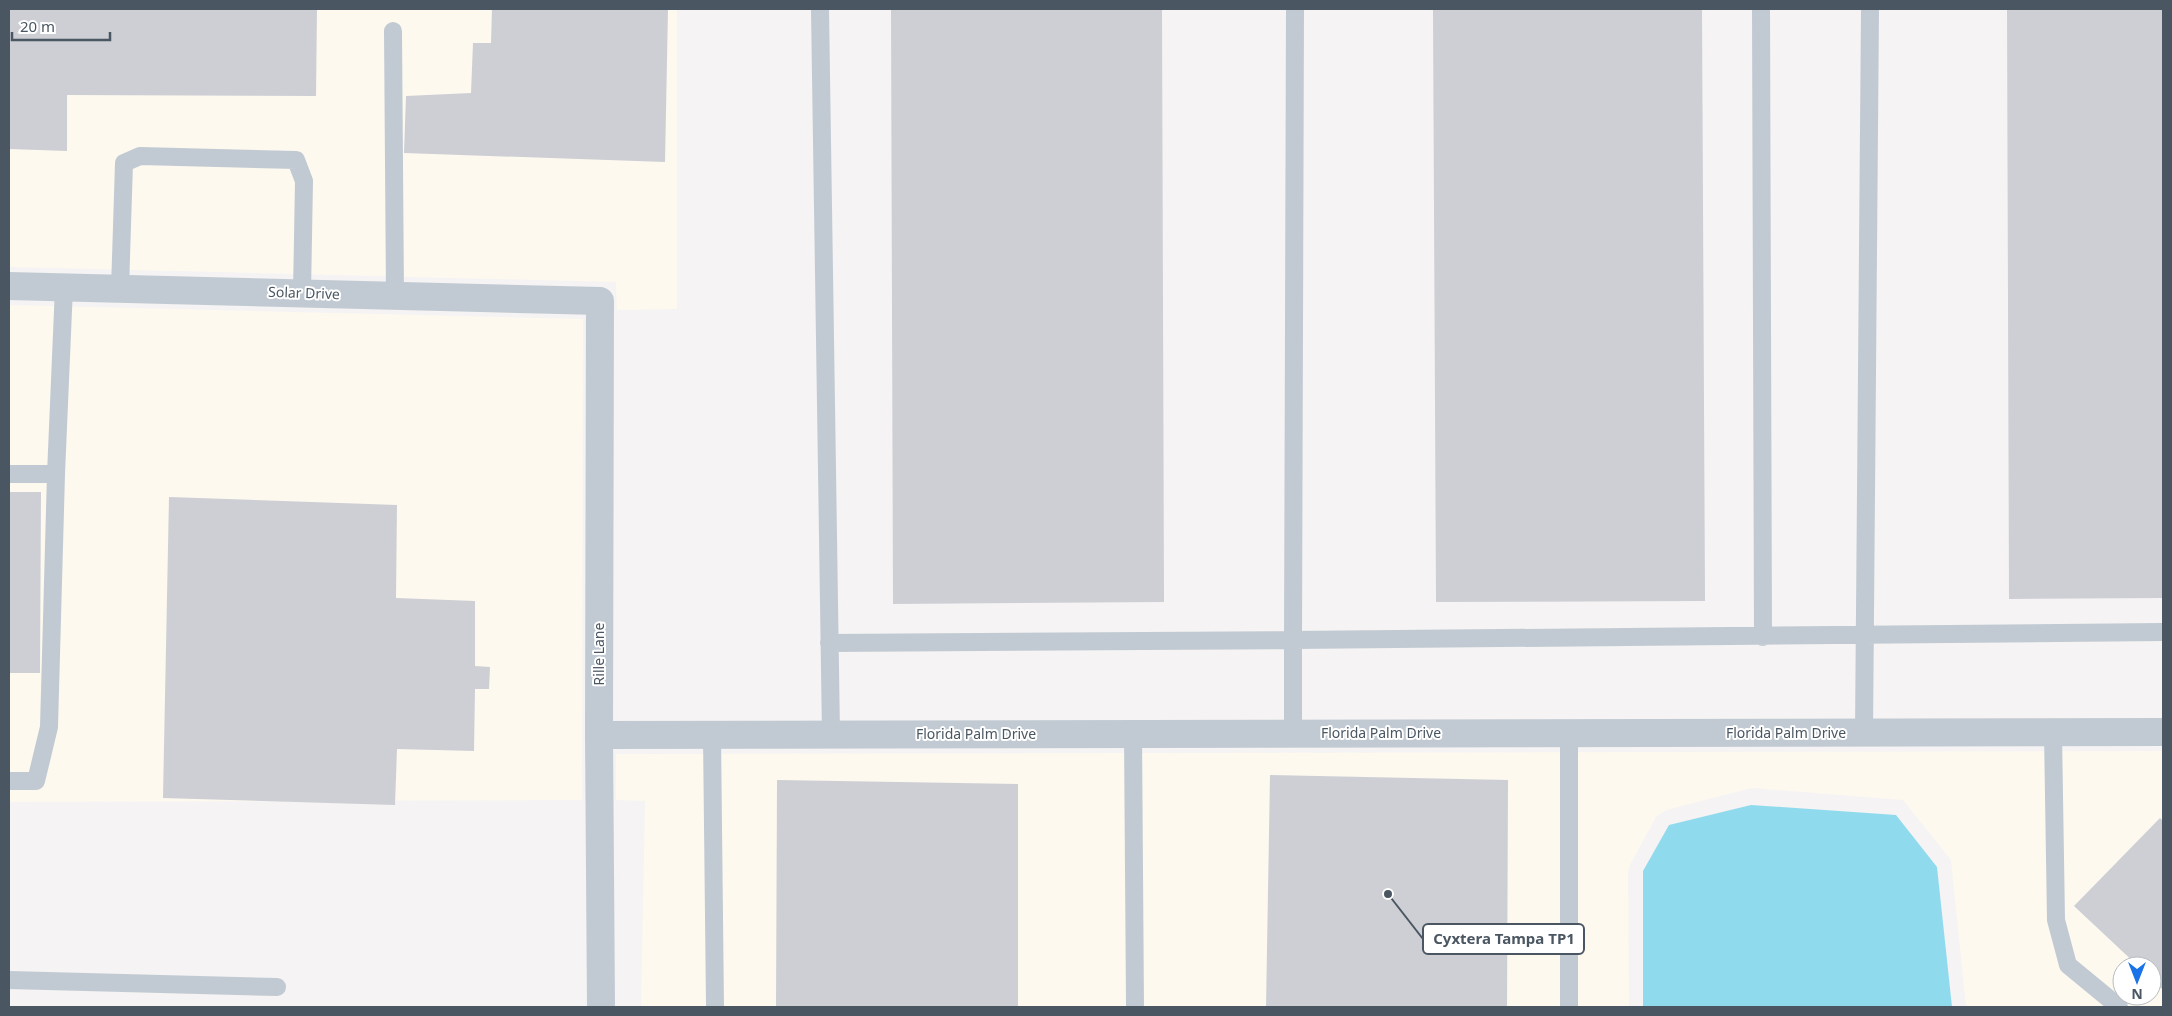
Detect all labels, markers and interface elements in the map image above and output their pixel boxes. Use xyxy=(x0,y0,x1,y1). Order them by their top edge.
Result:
scale bar xyxy=(12,10,110,42)
text: 20 m xyxy=(20,16,55,36)
street label: Solar Drive xyxy=(268,282,340,303)
street label: Rille Lane xyxy=(589,622,608,685)
street label: Florida Palm Drive xyxy=(1321,723,1441,742)
street label: Florida Palm Drive xyxy=(1726,723,1846,742)
street label: Florida Palm Drive xyxy=(916,724,1036,743)
callout: Cyxtera Tampa TP1 xyxy=(1423,924,1584,954)
text: Cyxtera Tampa TP1 xyxy=(1433,928,1575,948)
north arrow xyxy=(2112,956,2162,1006)
text: N xyxy=(2131,985,2143,1004)

